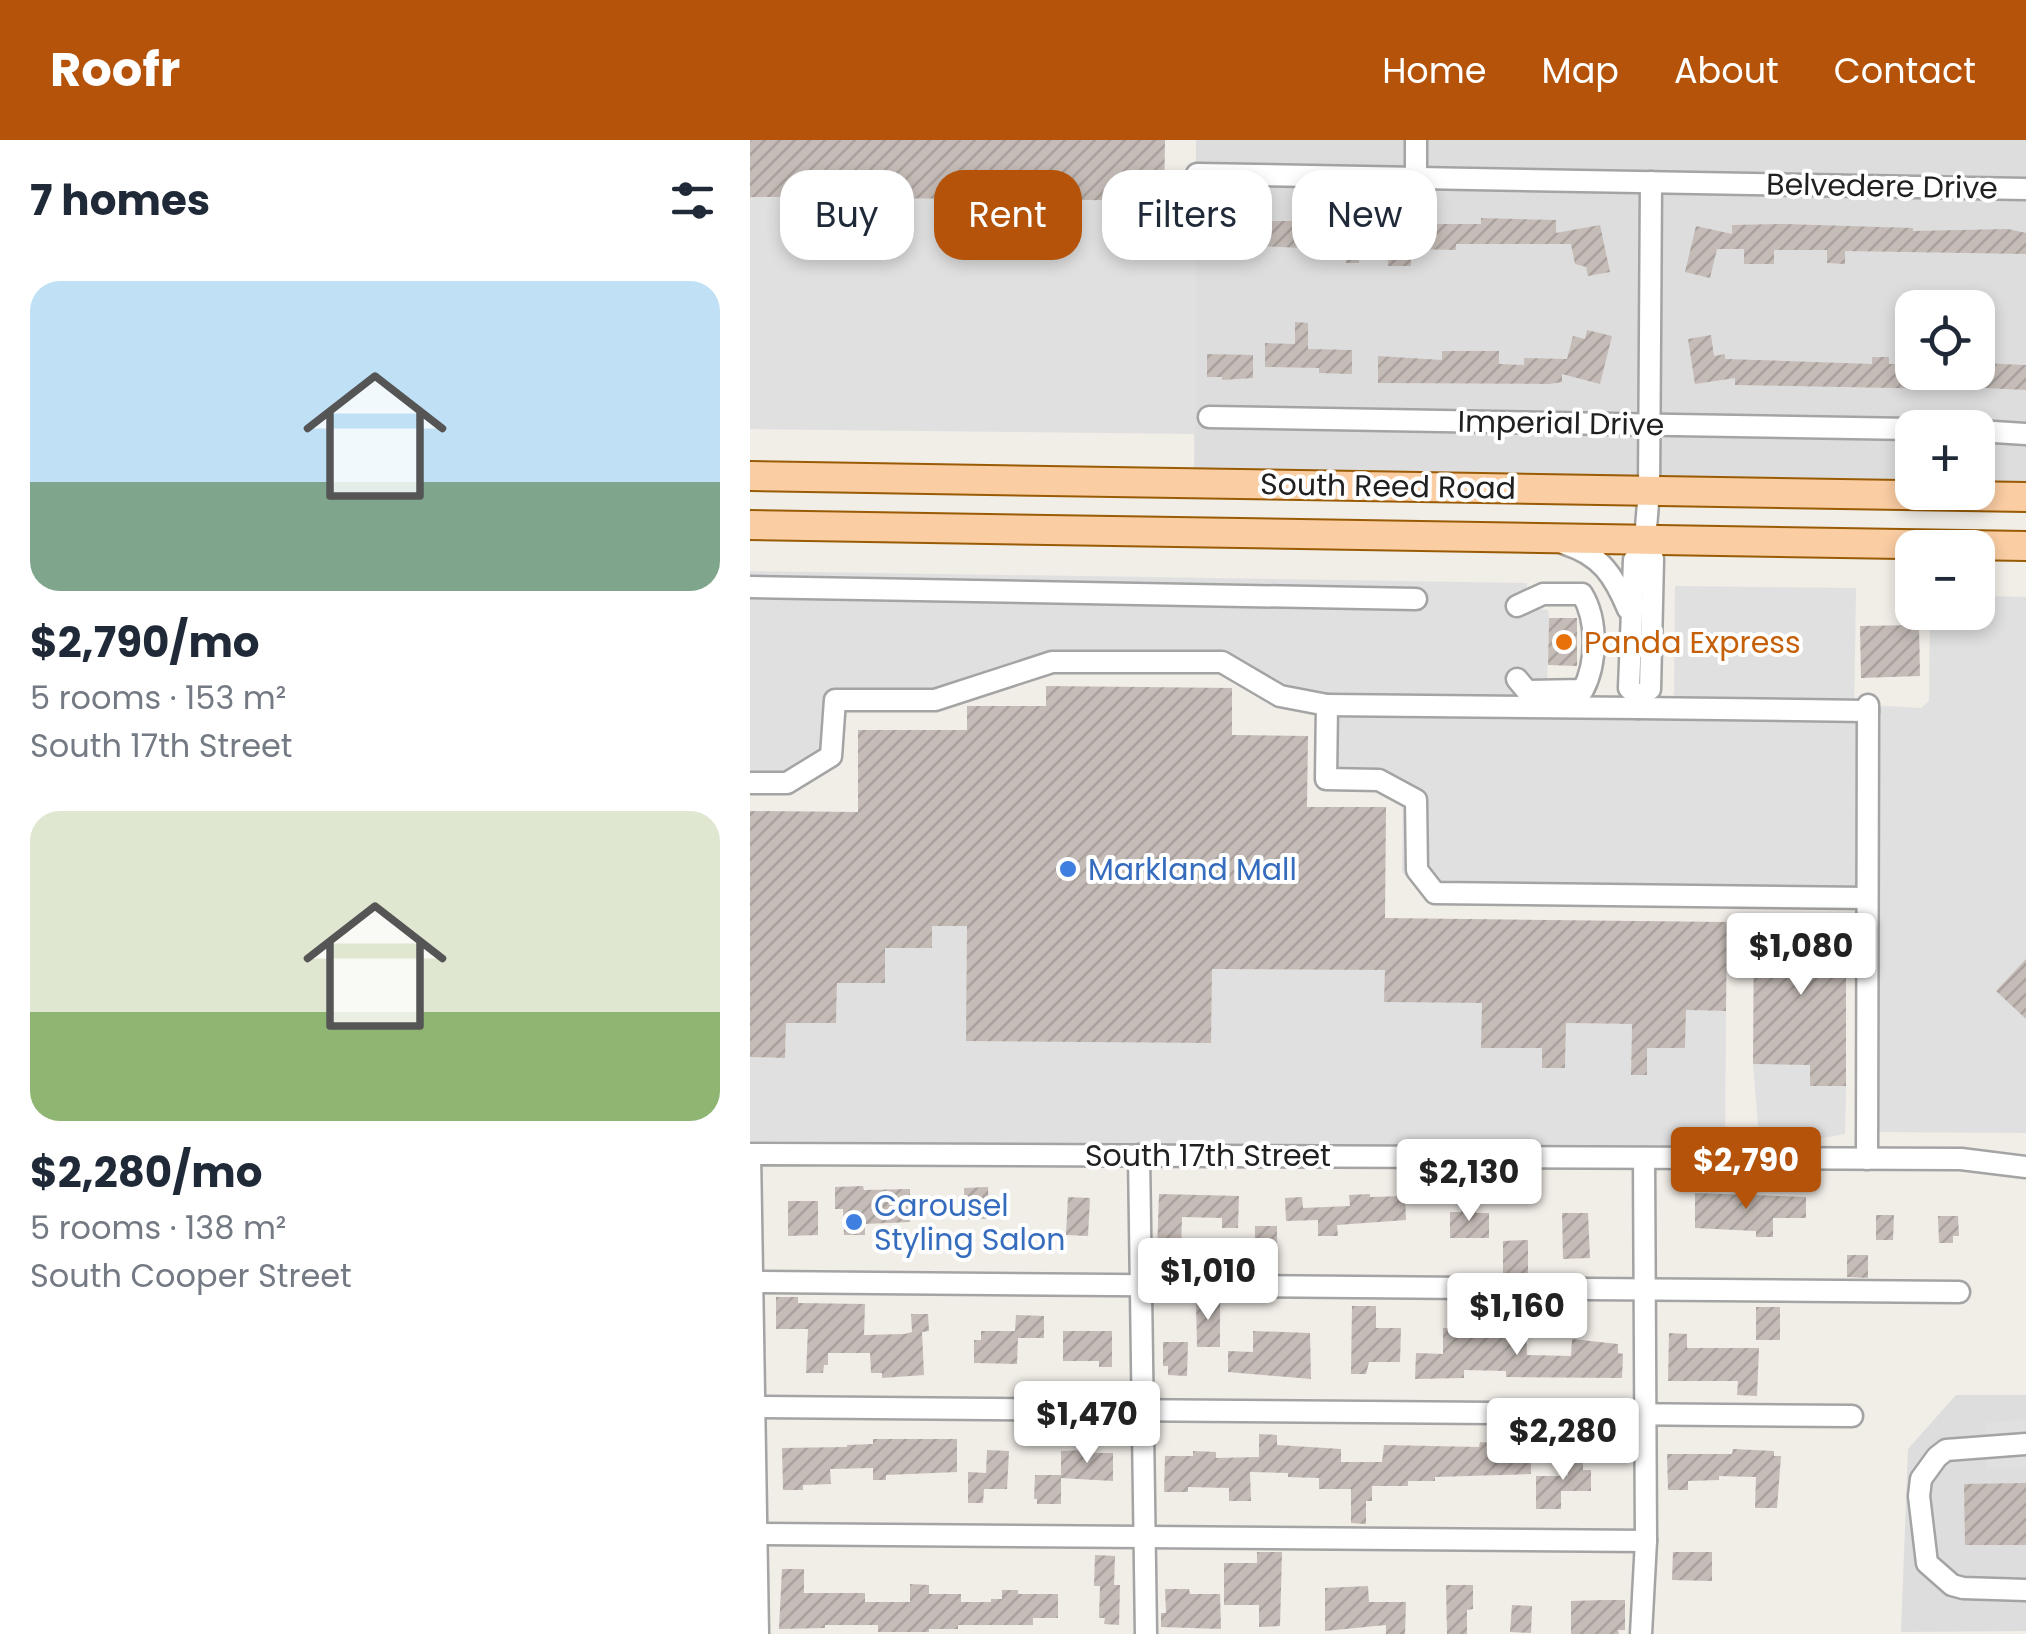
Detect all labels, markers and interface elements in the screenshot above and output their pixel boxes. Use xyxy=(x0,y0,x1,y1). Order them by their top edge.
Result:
text: Roofr xyxy=(50,36,180,103)
text: Home xyxy=(1382,46,1487,95)
text: Map xyxy=(1542,46,1619,95)
text: About xyxy=(1674,46,1779,95)
text: Contact xyxy=(1834,46,1976,95)
street label: Belvedere Drive xyxy=(1766,162,1998,210)
chip: Buy xyxy=(780,170,914,260)
chip: Rent xyxy=(934,170,1082,260)
chip: Filters xyxy=(1102,170,1272,260)
chip: New xyxy=(1292,170,1437,260)
text: 7 homes xyxy=(30,171,210,230)
icon: filters xyxy=(665,173,720,228)
map controls xyxy=(1895,290,1995,630)
button: locate xyxy=(1895,290,1995,390)
icon: home xyxy=(285,346,465,526)
street label: Imperial Drive xyxy=(1457,400,1665,446)
button: + xyxy=(1895,410,1995,510)
street label: South Reed Road xyxy=(1260,462,1516,510)
button: − xyxy=(1895,530,1995,630)
text: $2,790/mo xyxy=(30,613,260,672)
place label: Panda Express xyxy=(1584,621,1801,664)
marker: Panda Express xyxy=(1553,631,1575,653)
text: 5 rooms · 153 m² xyxy=(30,675,286,720)
text: South 17th Street xyxy=(30,723,293,768)
place label: Markland Mall xyxy=(1088,848,1297,891)
marker: Markland Mall xyxy=(1057,858,1079,880)
icon: home xyxy=(285,876,465,1056)
pin: $1,080 xyxy=(1720,913,1882,998)
text: $1,080 xyxy=(1749,923,1853,968)
pin: $2,790 xyxy=(1665,1127,1827,1212)
street label: South 17th Street xyxy=(1085,1134,1331,1177)
text: $2,790 xyxy=(1693,1137,1799,1182)
pin: $2,130 xyxy=(1388,1139,1550,1224)
text: $2,280/mo xyxy=(30,1143,263,1202)
text: $2,130 xyxy=(1419,1149,1519,1194)
place label: Carousel Styling Salon xyxy=(874,1184,1065,1261)
text: 5 rooms · 138 m² xyxy=(30,1205,286,1250)
marker: Carousel Styling Salon xyxy=(843,1211,865,1233)
pin: $1,010 xyxy=(1127,1238,1289,1323)
text: $1,010 xyxy=(1160,1248,1256,1293)
text: South Cooper Street xyxy=(30,1253,352,1298)
pin: $1,160 xyxy=(1436,1273,1598,1358)
text: $1,160 xyxy=(1469,1283,1565,1328)
pin: $1,470 xyxy=(1006,1381,1168,1466)
text: $1,470 xyxy=(1036,1391,1138,1436)
pin: $2,280 xyxy=(1482,1398,1644,1483)
text: $2,280 xyxy=(1509,1408,1617,1453)

